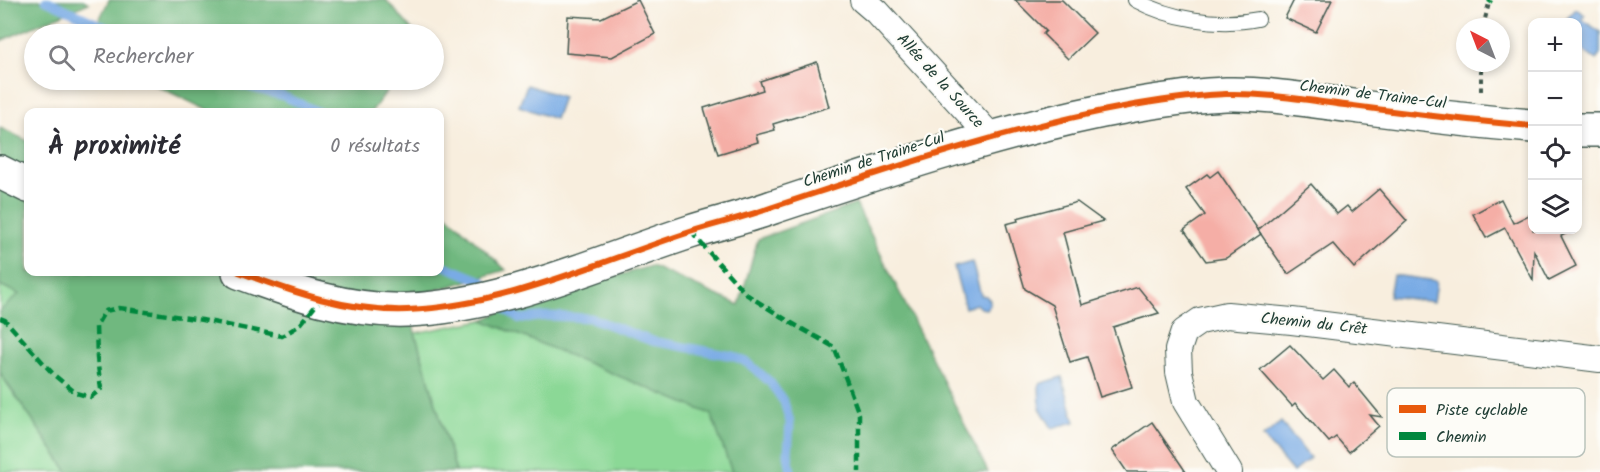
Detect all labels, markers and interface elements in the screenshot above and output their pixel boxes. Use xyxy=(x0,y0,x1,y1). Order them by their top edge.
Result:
north arrow xyxy=(1456,18,1510,72)
map controls xyxy=(1528,18,1582,234)
button: + xyxy=(1528,18,1582,72)
search box xyxy=(24,24,444,90)
street label: Allée de la Source xyxy=(890,28,990,134)
text: Rechercher xyxy=(93,40,193,75)
icon: search xyxy=(45,41,78,74)
button: − xyxy=(1528,72,1582,126)
street label: Chemin de Traine-Cul xyxy=(1298,74,1448,116)
street label: Chemin de Traine-Cul xyxy=(800,125,948,195)
text: À proximité xyxy=(48,126,180,168)
button: locate xyxy=(1528,126,1582,180)
text: 0 résultats xyxy=(330,131,420,163)
button: layers xyxy=(1528,180,1582,234)
street label: Chemin du Crêt xyxy=(1259,306,1369,342)
legend xyxy=(1387,388,1585,457)
text: Piste cyclable xyxy=(1436,398,1528,423)
text: Chemin xyxy=(1436,425,1486,450)

